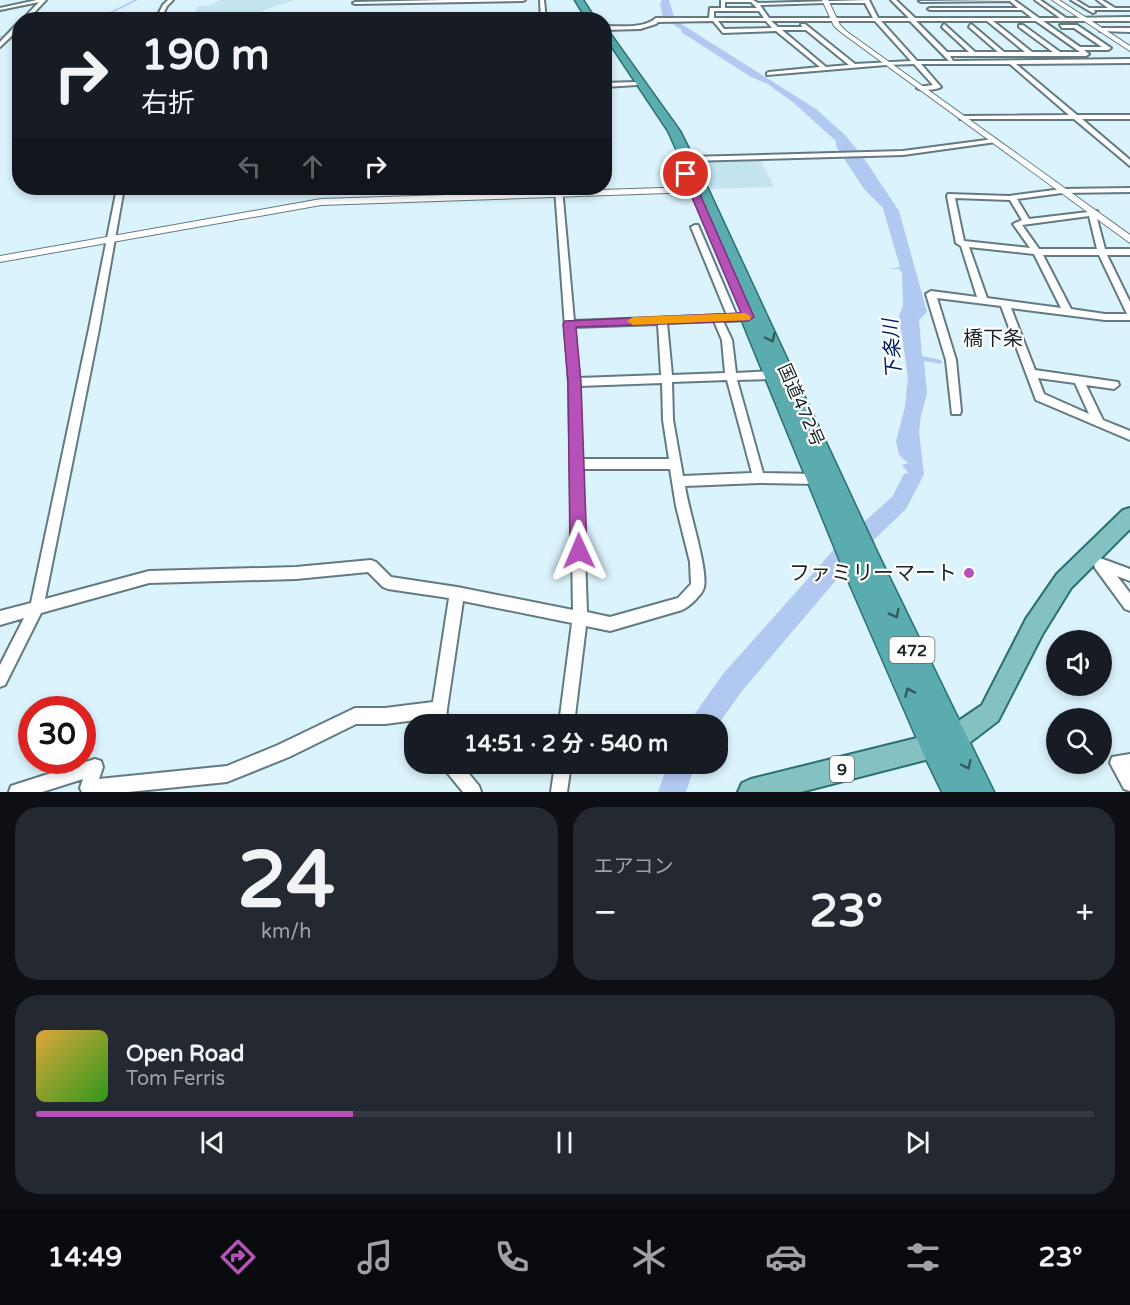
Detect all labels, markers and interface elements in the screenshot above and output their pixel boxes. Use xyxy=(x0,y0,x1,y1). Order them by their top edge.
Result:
text: 190 m xyxy=(141,30,270,81)
icon: right xyxy=(42,36,120,114)
text: 右折 xyxy=(141,87,195,120)
pin xyxy=(660,148,711,199)
icon: left xyxy=(233,150,266,183)
icon: ahead xyxy=(296,150,329,183)
icon: right xyxy=(359,150,392,183)
icon: arrive xyxy=(669,157,702,190)
water label: 下条川 xyxy=(879,316,907,380)
district label: 橋下条 xyxy=(963,327,1023,351)
one-way arrow xyxy=(764,331,776,342)
street label: 国道472号 xyxy=(773,360,829,450)
position arrow xyxy=(547,519,611,583)
place label: ファミリーマート xyxy=(789,561,957,586)
marker: ファミリーマート xyxy=(962,566,976,580)
one-way arrow xyxy=(888,608,899,619)
map controls xyxy=(1046,630,1112,774)
button: sound xyxy=(1046,630,1112,696)
road number: 472 xyxy=(890,637,934,663)
one-way arrow xyxy=(904,688,916,699)
speed limit sign: 30 xyxy=(18,696,96,774)
button: search xyxy=(1046,708,1112,774)
text: 14:51 · 2 分 · 540 m xyxy=(464,731,668,757)
road number: 9 xyxy=(830,756,854,782)
one-way arrow xyxy=(960,759,972,770)
text: 24 xyxy=(237,834,335,928)
text: エアコン xyxy=(594,855,674,879)
text: 23° xyxy=(809,885,883,939)
text: − xyxy=(594,893,617,932)
text: + xyxy=(1075,893,1094,932)
text: km/h xyxy=(261,920,311,944)
text: Open Road xyxy=(126,1041,244,1067)
text: Tom Ferris xyxy=(126,1067,225,1091)
icon: previous xyxy=(196,1126,229,1159)
icon: pause xyxy=(548,1126,581,1159)
icon: next xyxy=(901,1126,934,1159)
icon: directions xyxy=(217,1236,259,1278)
icon: music xyxy=(354,1236,396,1278)
icon: phone xyxy=(491,1236,533,1278)
icon: climate xyxy=(628,1236,670,1278)
icon: car xyxy=(765,1236,807,1278)
icon: filters xyxy=(902,1236,944,1278)
text: 14:49 xyxy=(47,1241,122,1274)
text: 23° xyxy=(1038,1241,1083,1274)

